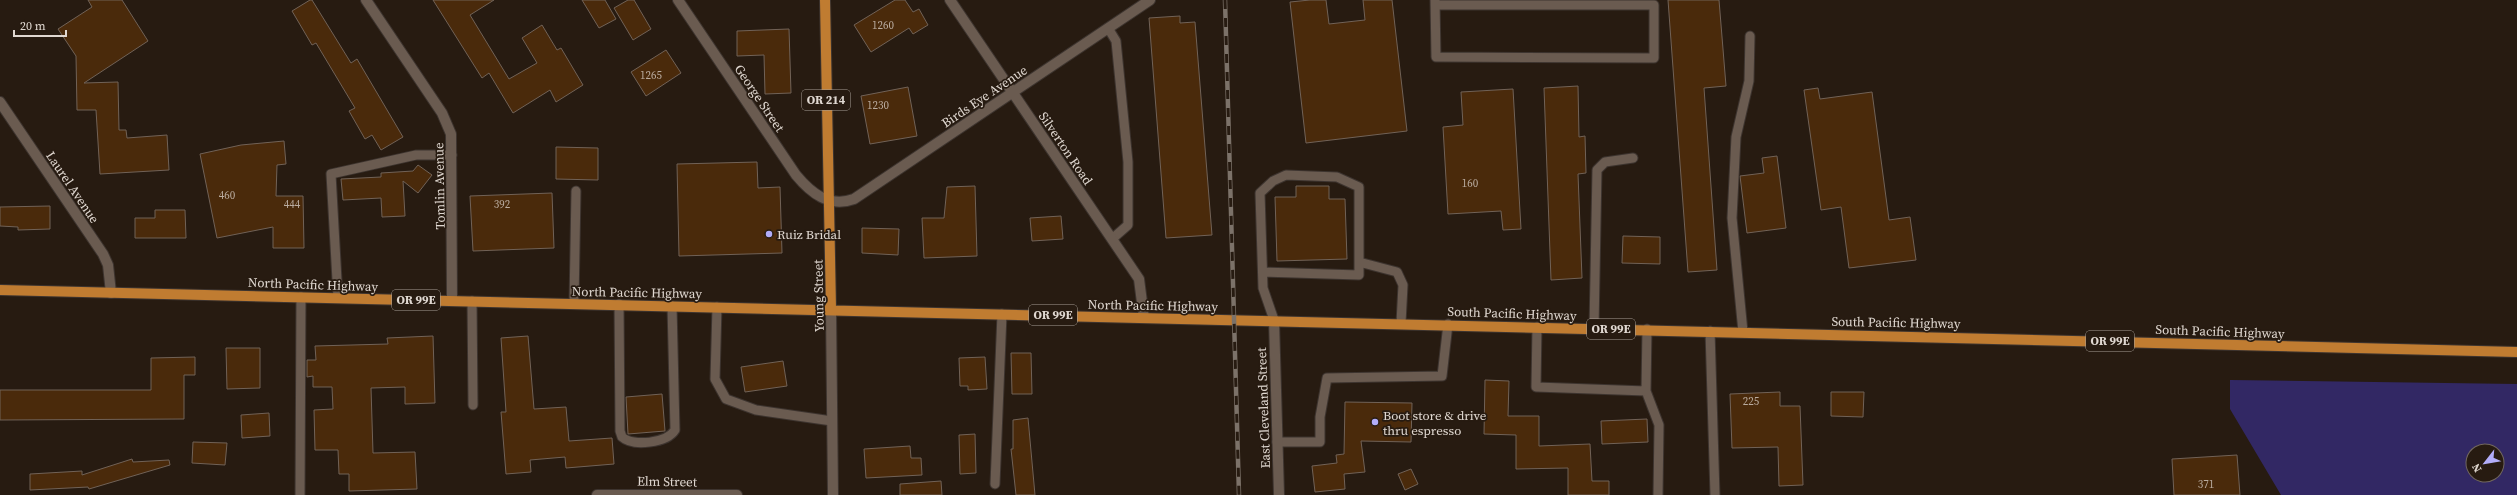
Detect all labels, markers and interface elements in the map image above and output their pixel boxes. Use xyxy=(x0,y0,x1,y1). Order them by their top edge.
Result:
scale bar xyxy=(14,12,66,38)
text: 20 m xyxy=(20,18,46,34)
house number: 1260 xyxy=(872,18,894,33)
street label: George Street xyxy=(731,61,789,136)
street label: Birds Eye Avenue xyxy=(938,61,1031,131)
house number: 1265 xyxy=(640,68,662,83)
road number: OR 214 xyxy=(802,90,850,110)
house number: 1230 xyxy=(867,98,889,113)
street label: Silverton Road xyxy=(1035,108,1097,189)
street label: Tomlin Avenue xyxy=(430,142,449,230)
street label: Laurel Avenue xyxy=(42,148,103,227)
house number: 160 xyxy=(1462,176,1479,191)
house number: 460 xyxy=(219,188,236,203)
house number: 444 xyxy=(284,197,301,212)
house number: 392 xyxy=(494,197,511,212)
place label: Ruiz Bridal xyxy=(777,226,841,243)
marker: Ruiz Bridal xyxy=(764,229,774,239)
street label: Young Street xyxy=(809,259,828,333)
street label: North Pacific Highway xyxy=(248,274,379,295)
street label: North Pacific Highway xyxy=(572,283,703,302)
road number: OR 99E xyxy=(392,290,440,310)
street label: North Pacific Highway xyxy=(1088,296,1219,315)
street label: South Pacific Highway xyxy=(1447,303,1577,324)
road number: OR 99E xyxy=(1029,305,1077,325)
street label: South Pacific Highway xyxy=(1831,313,1961,332)
road number: OR 99E xyxy=(1587,319,1635,339)
street label: South Pacific Highway xyxy=(2155,321,2285,342)
road number: OR 99E xyxy=(2086,331,2134,351)
street label: East Cleveland Street xyxy=(1253,346,1274,469)
house number: 225 xyxy=(1743,394,1760,409)
place label: Boot store & drive thru espresso xyxy=(1383,407,1487,439)
marker: Boot store & drive thru espresso xyxy=(1370,417,1380,427)
north arrow xyxy=(2465,443,2505,483)
text: N xyxy=(2468,461,2485,475)
street label: Elm Street xyxy=(637,472,698,491)
house number: 371 xyxy=(2198,477,2214,492)

